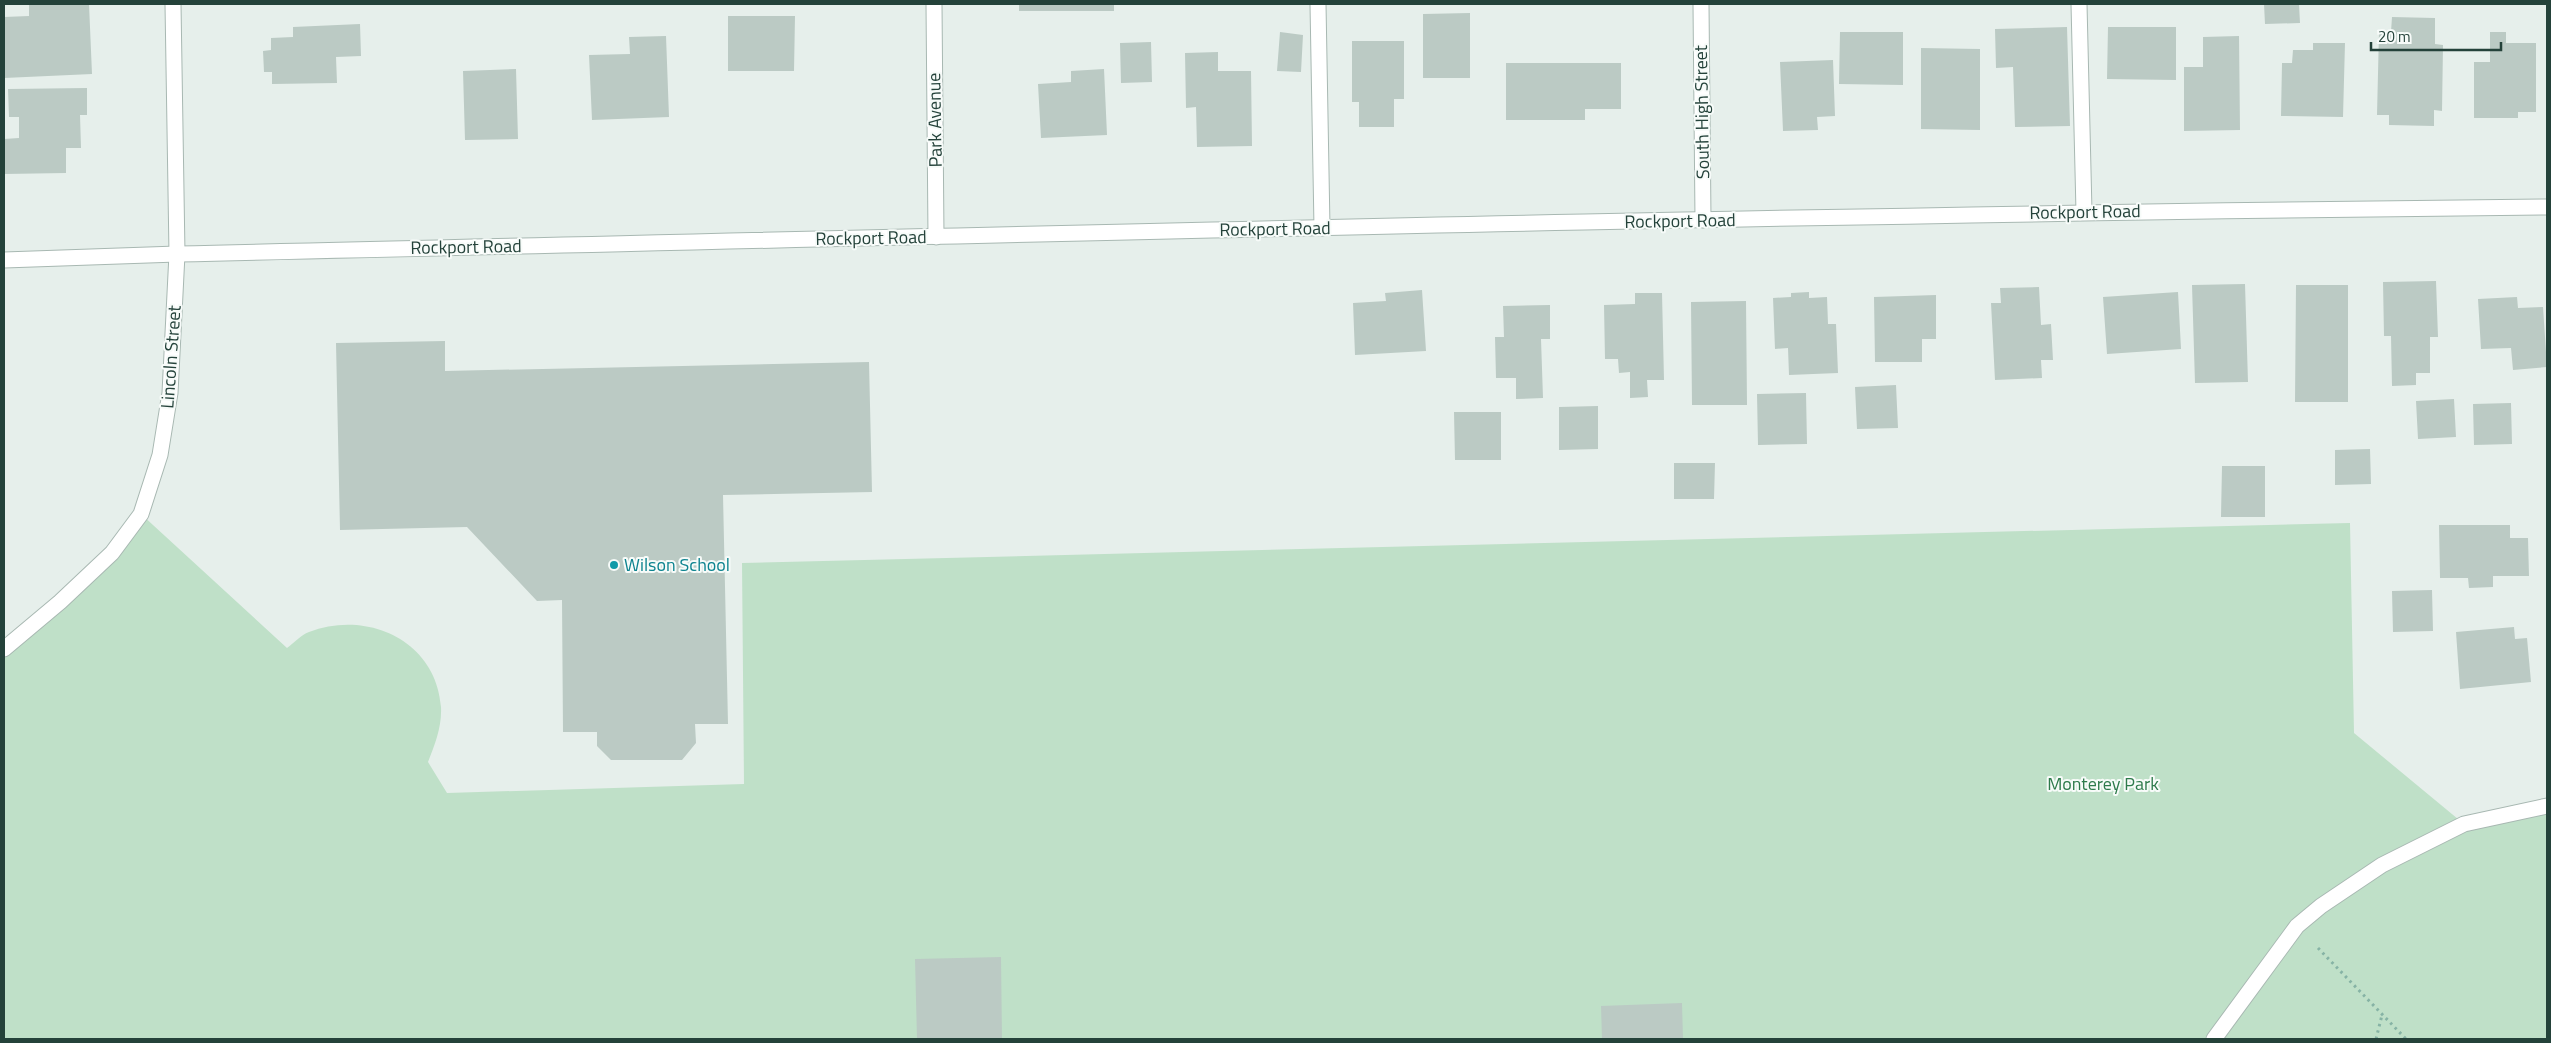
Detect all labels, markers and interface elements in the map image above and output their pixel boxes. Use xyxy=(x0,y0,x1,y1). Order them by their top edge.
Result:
scale bar xyxy=(2371,20,2501,52)
text: 20 m xyxy=(2378,25,2411,48)
street label: South High Street xyxy=(1687,44,1716,179)
street label: Park Avenue xyxy=(920,72,949,168)
street label: Rockport Road xyxy=(2029,197,2141,226)
street label: Rockport Road xyxy=(1624,206,1736,235)
street label: Rockport Road xyxy=(1219,214,1331,243)
street label: Rockport Road xyxy=(815,223,927,252)
street label: Rockport Road xyxy=(410,232,522,261)
street label: Lincoln Street xyxy=(153,304,188,410)
place label: Wilson School xyxy=(624,551,730,578)
marker: Wilson School xyxy=(608,559,620,571)
park label: Monterey Park xyxy=(2047,770,2159,797)

